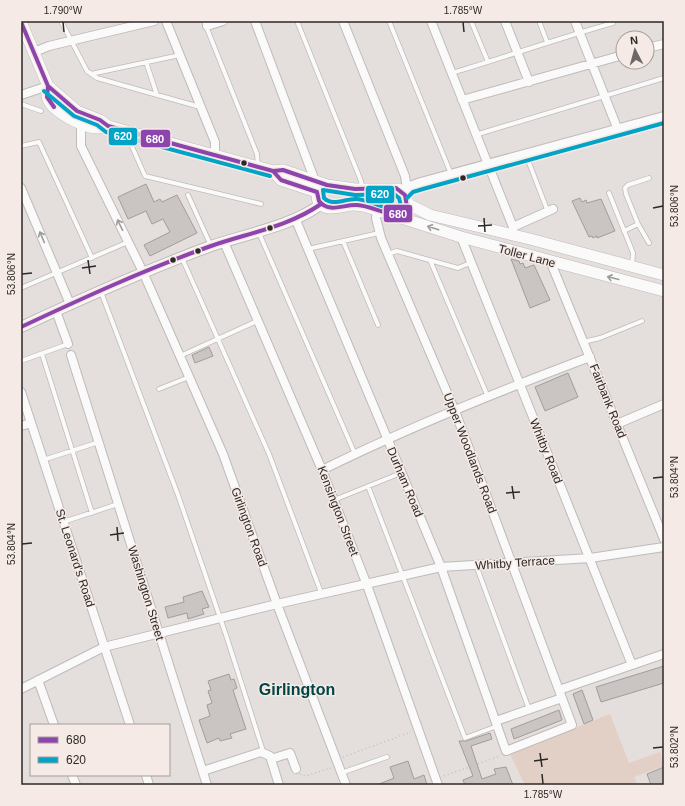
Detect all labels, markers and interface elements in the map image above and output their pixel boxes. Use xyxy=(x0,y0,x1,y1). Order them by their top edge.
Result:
text: 1.790°W xyxy=(44,5,83,16)
text: 1.785°W xyxy=(444,5,483,16)
north arrow xyxy=(615,30,655,70)
text: N xyxy=(629,34,639,46)
line badge: 620 xyxy=(108,127,138,146)
line badge: 680 xyxy=(140,129,171,148)
text: 620 xyxy=(114,130,132,142)
text: 680 xyxy=(146,133,164,145)
unlabelled marker xyxy=(239,158,249,168)
unlabelled marker xyxy=(458,173,468,183)
line badge: 620 xyxy=(365,185,395,204)
text: 53.806°N xyxy=(669,185,680,227)
text: 620 xyxy=(371,188,389,200)
line badge: 680 xyxy=(383,204,413,223)
text: 680 xyxy=(389,208,407,220)
one-way arrow xyxy=(116,219,123,231)
unlabelled marker xyxy=(265,223,275,233)
one-way arrow xyxy=(428,224,440,232)
one-way arrow xyxy=(37,231,45,243)
street label: Toller Lane xyxy=(497,242,557,270)
unlabelled marker xyxy=(193,246,203,256)
text: 53.806°N xyxy=(6,253,17,295)
unlabelled marker xyxy=(168,255,178,265)
one-way arrow xyxy=(606,274,619,282)
street label: Fairbank Road xyxy=(587,362,629,440)
street label: Upper Woodlands Road xyxy=(441,391,499,515)
street label: Whitby Road xyxy=(527,417,565,485)
street label: Durham Road xyxy=(384,445,426,519)
text: 53.804°N xyxy=(669,456,680,498)
street label: Kensington Street xyxy=(314,464,362,559)
street label: Girlington Road xyxy=(228,485,270,569)
street label: St. Leonard's Road xyxy=(53,507,97,609)
text: 53.804°N xyxy=(6,523,17,565)
street label: Washington Street xyxy=(125,544,167,643)
street label: Whitby Terrace xyxy=(475,553,556,573)
district label: Girlington xyxy=(259,681,335,698)
legend xyxy=(30,724,170,776)
text: 53.802°N xyxy=(669,726,680,768)
text: 680 xyxy=(66,733,86,747)
text: 620 xyxy=(66,753,86,767)
text: 1.785°W xyxy=(524,789,563,800)

